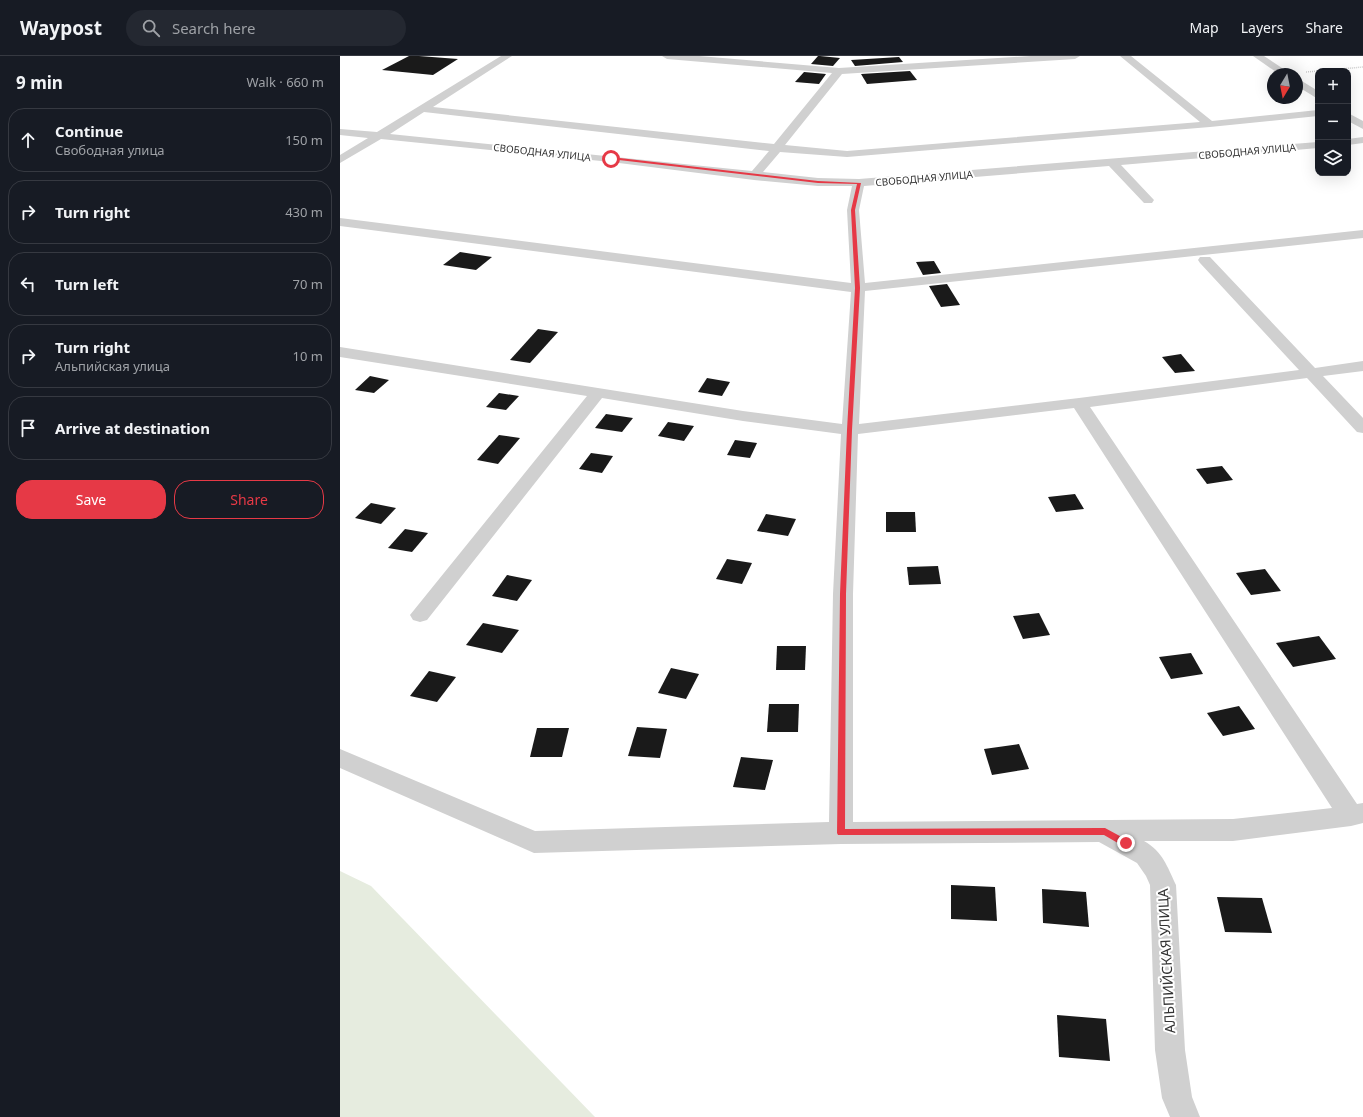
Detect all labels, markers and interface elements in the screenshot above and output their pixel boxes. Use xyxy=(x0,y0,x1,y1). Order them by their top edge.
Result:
search box xyxy=(126,10,406,46)
text: Waypost xyxy=(20,15,102,41)
icon: search xyxy=(140,17,162,39)
text: Search here xyxy=(172,18,255,38)
text: Map xyxy=(1190,18,1219,37)
text: Layers xyxy=(1241,18,1283,37)
text: Share xyxy=(1305,18,1343,37)
north arrow xyxy=(1267,68,1303,104)
map controls xyxy=(1315,68,1351,176)
button: + xyxy=(1315,68,1351,104)
text: 9 min xyxy=(16,71,63,94)
text: Walk · 660 m xyxy=(246,73,324,91)
button: − xyxy=(1315,104,1351,140)
text: Continue xyxy=(55,121,123,141)
icon: ahead xyxy=(17,129,39,151)
text: 150 m xyxy=(285,131,323,149)
street label: СВОБОДНАЯ УЛИЦА xyxy=(493,140,592,164)
street label: СВОБОДНАЯ УЛИЦА xyxy=(1198,140,1297,162)
button: layers xyxy=(1315,140,1351,176)
text: Свободная улица xyxy=(55,141,165,159)
route start xyxy=(602,150,620,168)
street label: СВОБОДНАЯ УЛИЦА xyxy=(875,167,974,189)
icon: right xyxy=(17,201,39,223)
text: Turn right xyxy=(55,202,130,222)
text: 430 m xyxy=(285,203,323,221)
icon: left xyxy=(17,273,39,295)
text: Turn left xyxy=(55,274,119,294)
text: 70 m xyxy=(293,275,323,293)
text: Turn right xyxy=(55,337,130,357)
icon: right xyxy=(17,345,39,367)
text: 10 m xyxy=(293,347,323,365)
text: Альпийская улица xyxy=(55,357,170,375)
icon: arrive xyxy=(17,417,39,439)
text: Arrive at destination xyxy=(55,418,210,438)
button: Save xyxy=(16,480,166,519)
button: Share xyxy=(174,480,324,519)
route end xyxy=(1117,834,1135,852)
street label: АЛЬПИЙСКАЯ УЛИЦА xyxy=(1153,888,1179,1034)

